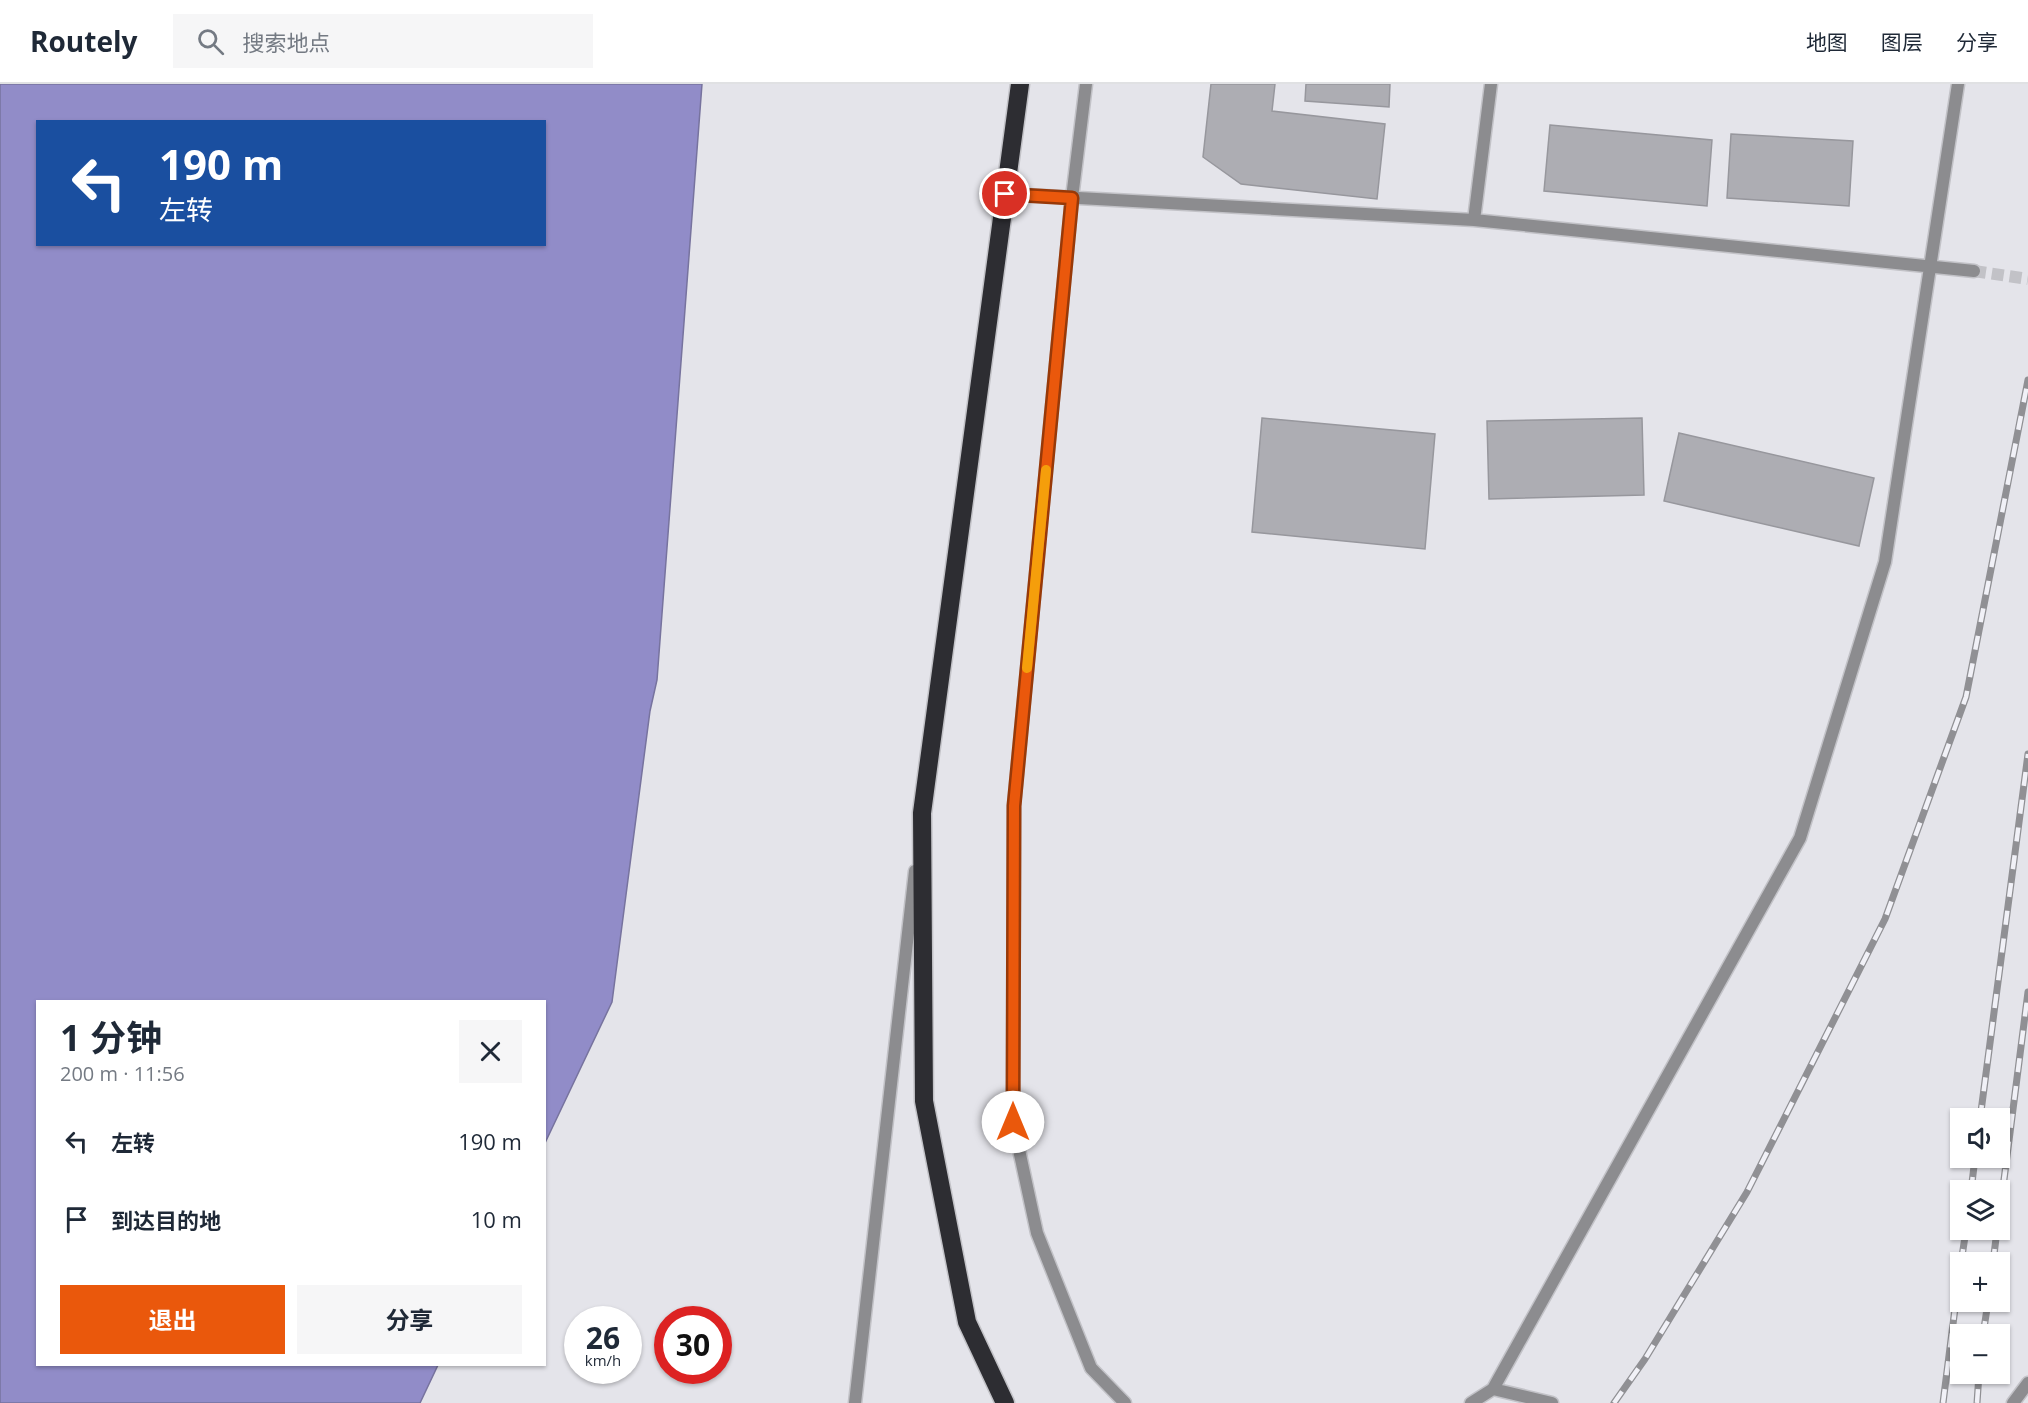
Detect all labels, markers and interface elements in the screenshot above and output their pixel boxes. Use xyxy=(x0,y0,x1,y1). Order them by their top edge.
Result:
search box xyxy=(173,14,593,68)
text: Routely xyxy=(30,22,137,60)
icon: search xyxy=(194,25,227,58)
text: 搜索地点 xyxy=(242,27,330,57)
text: 地图 xyxy=(1806,28,1848,56)
text: 图层 xyxy=(1881,28,1923,56)
text: 分享 xyxy=(1956,28,1998,56)
text: 190 m xyxy=(159,135,283,192)
icon: left xyxy=(60,144,138,222)
pin xyxy=(979,168,1030,219)
icon: arrive xyxy=(988,177,1021,210)
text: 左转 xyxy=(159,191,213,228)
text: 1 分钟 xyxy=(60,1013,162,1062)
button: close xyxy=(459,1020,522,1083)
text: 200 m · 11:56 xyxy=(60,1060,185,1087)
position arrow xyxy=(981,1090,1045,1154)
map controls xyxy=(1950,1108,2010,1384)
button: sound xyxy=(1950,1108,2010,1168)
icon: left xyxy=(60,1125,93,1158)
text: 190 m xyxy=(458,1126,522,1156)
text: 左转 xyxy=(111,1127,155,1157)
button: layers xyxy=(1950,1180,2010,1240)
icon: arrive xyxy=(60,1203,93,1236)
text: 10 m xyxy=(471,1204,522,1234)
text: 到达目的地 xyxy=(111,1205,221,1235)
button: + xyxy=(1950,1252,2010,1312)
button: 退出 xyxy=(60,1285,285,1354)
button: 分享 xyxy=(297,1285,522,1354)
speed limit sign: 30 xyxy=(654,1306,732,1384)
text: 26 xyxy=(586,1317,620,1358)
button: − xyxy=(1950,1324,2010,1384)
text: km/h xyxy=(585,1350,621,1370)

